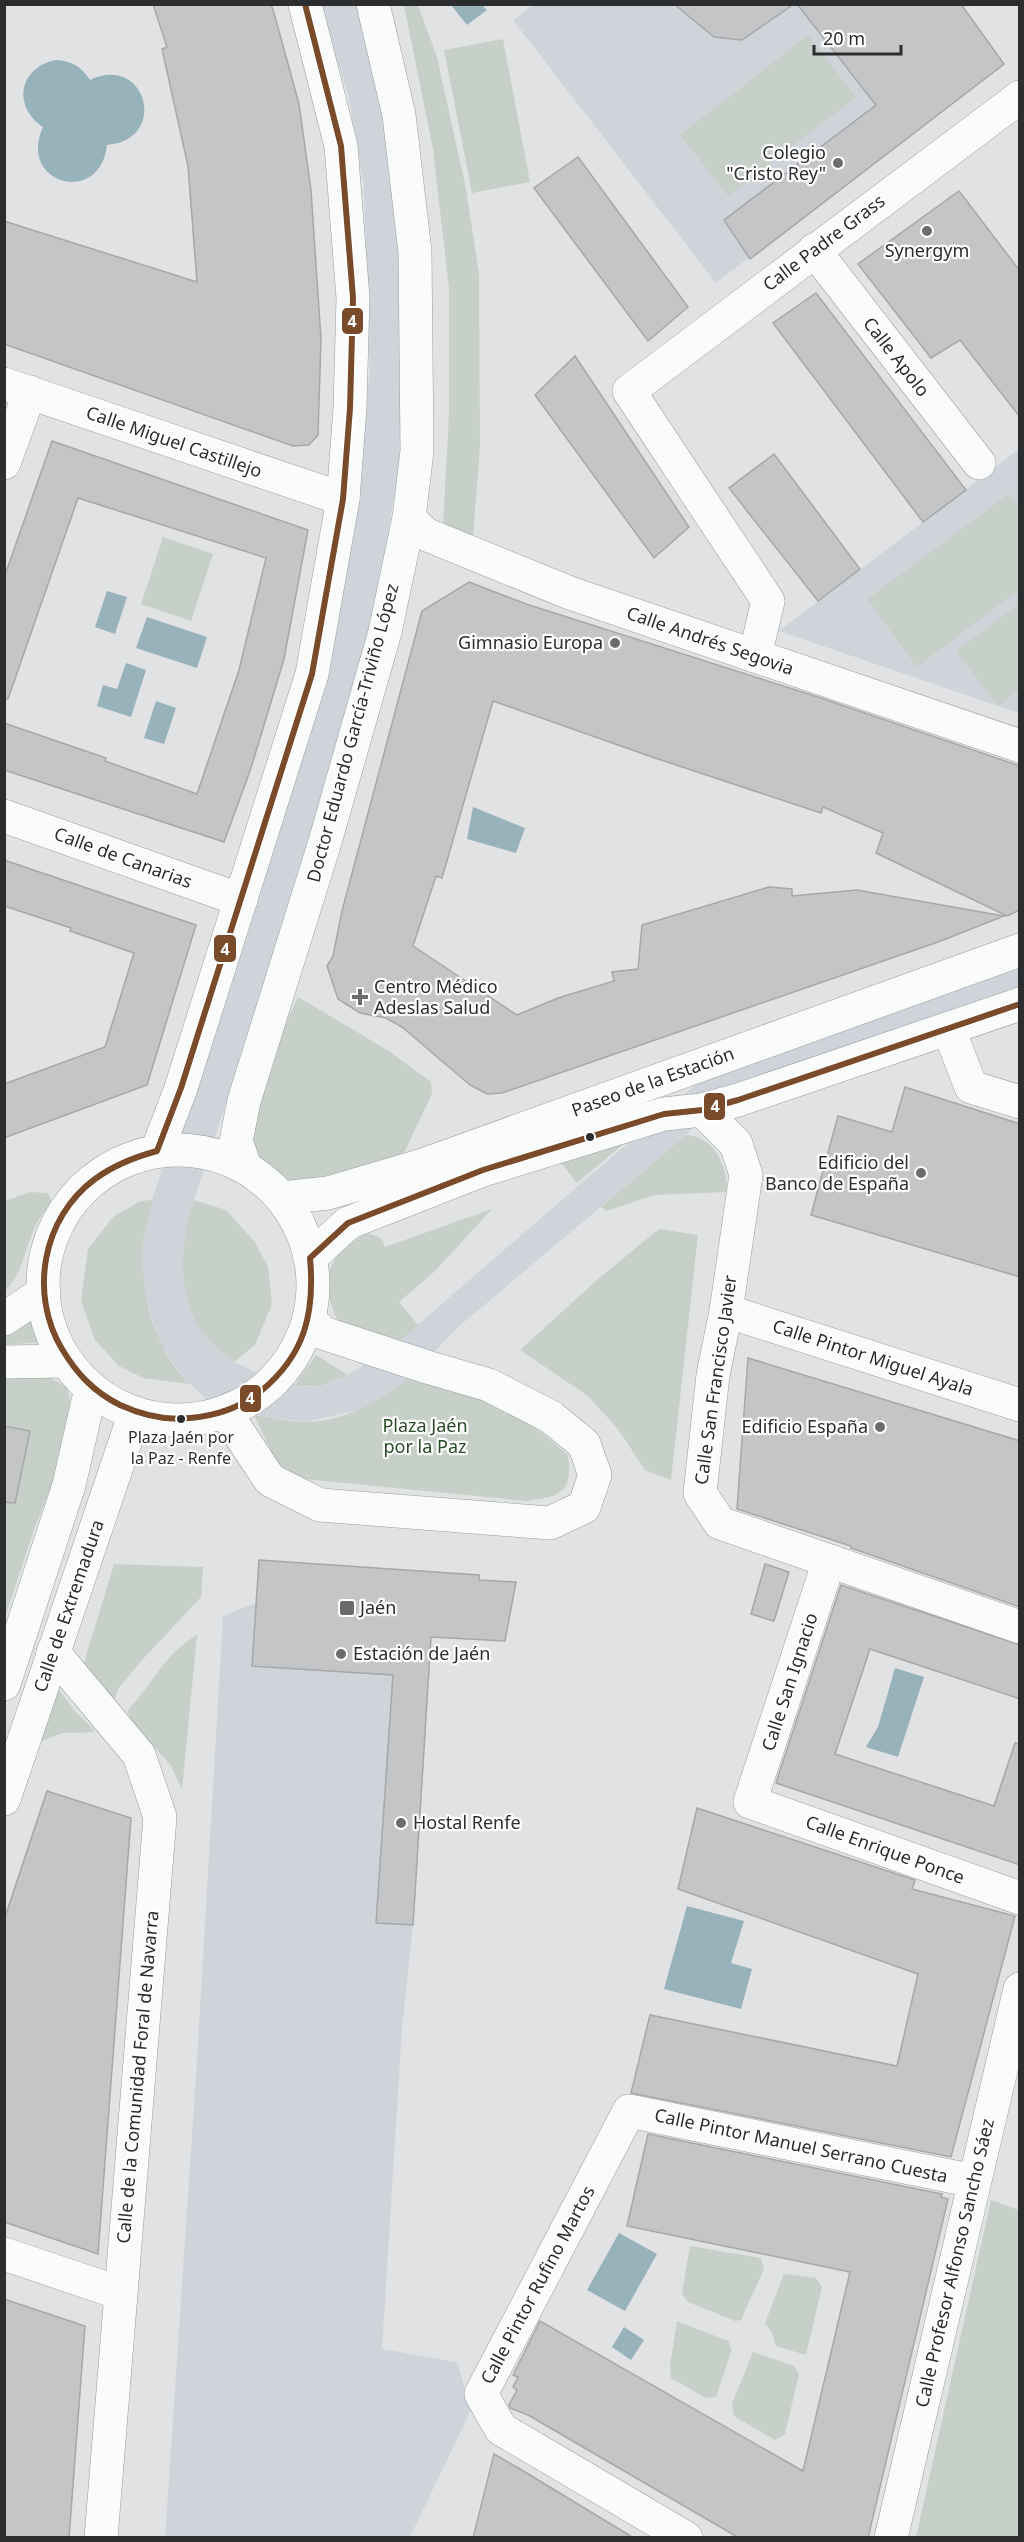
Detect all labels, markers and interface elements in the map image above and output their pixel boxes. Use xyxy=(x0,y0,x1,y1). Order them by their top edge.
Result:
scale bar xyxy=(814,18,901,56)
text: 20 m xyxy=(823,26,865,50)
place label: Colegio "Cristo Rey" xyxy=(726,140,826,185)
marker: Colegio "Cristo Rey" xyxy=(831,156,845,170)
street label: Calle Padre Grass xyxy=(757,188,889,296)
marker: Synergym xyxy=(920,224,934,238)
place label: Synergym xyxy=(885,238,969,262)
line badge: 4 xyxy=(341,307,364,335)
text: 4 xyxy=(347,310,357,332)
street label: Calle Apolo xyxy=(858,312,935,401)
street label: Calle Miguel Castillejo xyxy=(83,400,265,482)
street label: Doctor Eduardo García-Triviño López xyxy=(301,581,404,885)
street label: Calle Andrés Segovia xyxy=(624,600,797,680)
place label: Gimnasio Europa xyxy=(458,630,603,654)
marker: Gimnasio Europa xyxy=(608,636,622,650)
street label: Calle de Canarias xyxy=(51,821,196,893)
line badge: 4 xyxy=(213,934,237,963)
text: 4 xyxy=(220,938,230,960)
place label: Centro Médico Adeslas Salud xyxy=(374,974,498,1019)
marker: Centro Médico Adeslas Salud xyxy=(351,988,369,1006)
street label: Paseo de la Estación xyxy=(568,1041,737,1122)
line badge: 4 xyxy=(703,1092,726,1121)
text: 4 xyxy=(710,1095,720,1117)
unlabelled marker xyxy=(584,1131,596,1143)
place label: Edificio del Banco de España xyxy=(765,1150,909,1195)
marker: Edificio del Banco de España xyxy=(914,1166,928,1180)
street label: Calle San Francisco Javier xyxy=(688,1273,742,1486)
street label: Calle Pintor Miguel Ayala xyxy=(770,1313,977,1401)
line badge: 4 xyxy=(239,1384,262,1413)
text: 4 xyxy=(245,1387,255,1409)
marker: Plaza Jaén por la Paz - Renfe xyxy=(175,1413,187,1425)
park label: Plaza Jaén por la Paz xyxy=(382,1413,468,1458)
place label: Edificio España xyxy=(742,1414,868,1438)
marker: Edificio España xyxy=(873,1420,887,1434)
place label: Plaza Jaén por la Paz - Renfe xyxy=(128,1426,234,1469)
street label: Calle de Extremadura xyxy=(27,1516,109,1695)
place label: Jaén xyxy=(358,1595,396,1619)
marker: Jaén xyxy=(338,1599,356,1617)
street label: Calle San Ignacio xyxy=(755,1610,823,1754)
place label: Estación de Jaén xyxy=(353,1641,490,1665)
marker: Estación de Jaén xyxy=(334,1647,348,1661)
street label: Calle Enrique Ponce xyxy=(803,1809,968,1889)
place label: Hostal Renfe xyxy=(413,1810,521,1834)
marker: Hostal Renfe xyxy=(394,1816,408,1830)
street label: Calle de la Comunidad Foral de Navarra xyxy=(110,1909,164,2244)
street label: Calle Pintor Manuel Serrano Cuesta xyxy=(652,2102,950,2188)
street label: Calle Profesor Alfonso Sancho Sáez xyxy=(909,2116,999,2410)
street label: Calle Pintor Rufino Martos xyxy=(475,2181,600,2388)

